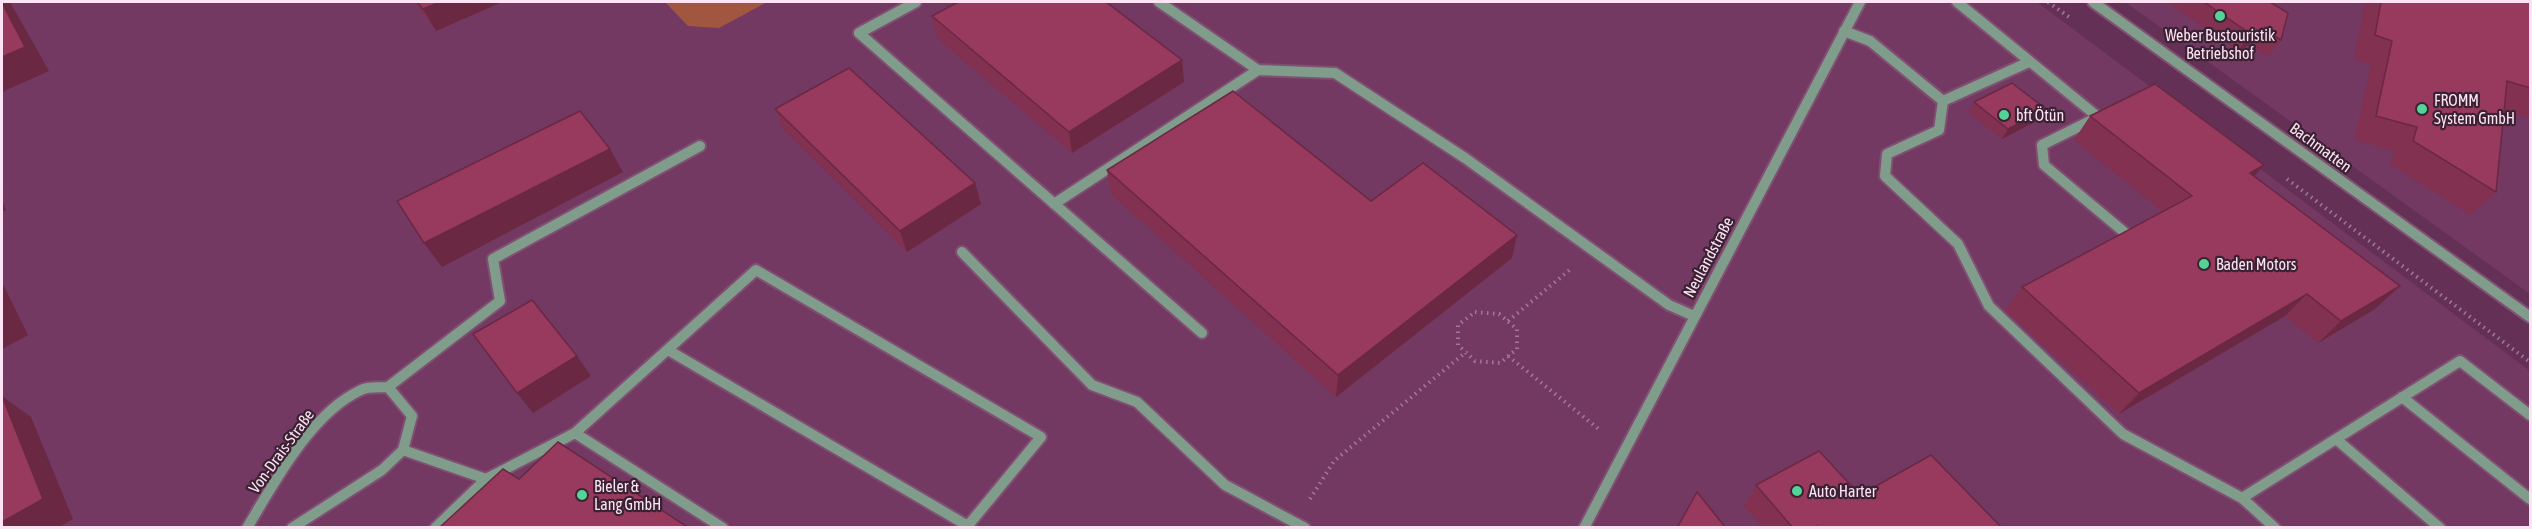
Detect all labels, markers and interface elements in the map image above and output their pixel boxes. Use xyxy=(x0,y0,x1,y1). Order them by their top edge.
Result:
marker: Weber Bustouristik Betriebshof xyxy=(2213,9,2227,23)
place label: Weber Bustouristik Betriebshof xyxy=(2165,26,2275,62)
place label: FROMM System GmbH xyxy=(2434,91,2515,128)
marker: FROMM System GmbH xyxy=(2415,102,2429,116)
place label: bft Ötün xyxy=(2016,106,2064,124)
marker: bft Ötün xyxy=(1997,108,2011,122)
street label: Bachmatten xyxy=(2287,119,2355,175)
street label: Neulandstraße xyxy=(1679,214,1737,300)
place label: Baden Motors xyxy=(2216,255,2297,273)
marker: Baden Motors xyxy=(2197,257,2211,271)
street label: Von-Drais-Straße xyxy=(245,406,317,496)
place label: Bieler & Lang GmbH xyxy=(594,477,661,514)
place label: Auto Harter xyxy=(1809,482,1877,500)
marker: Auto Harter xyxy=(1790,484,1804,498)
marker: Bieler & Lang GmbH xyxy=(575,488,589,502)

